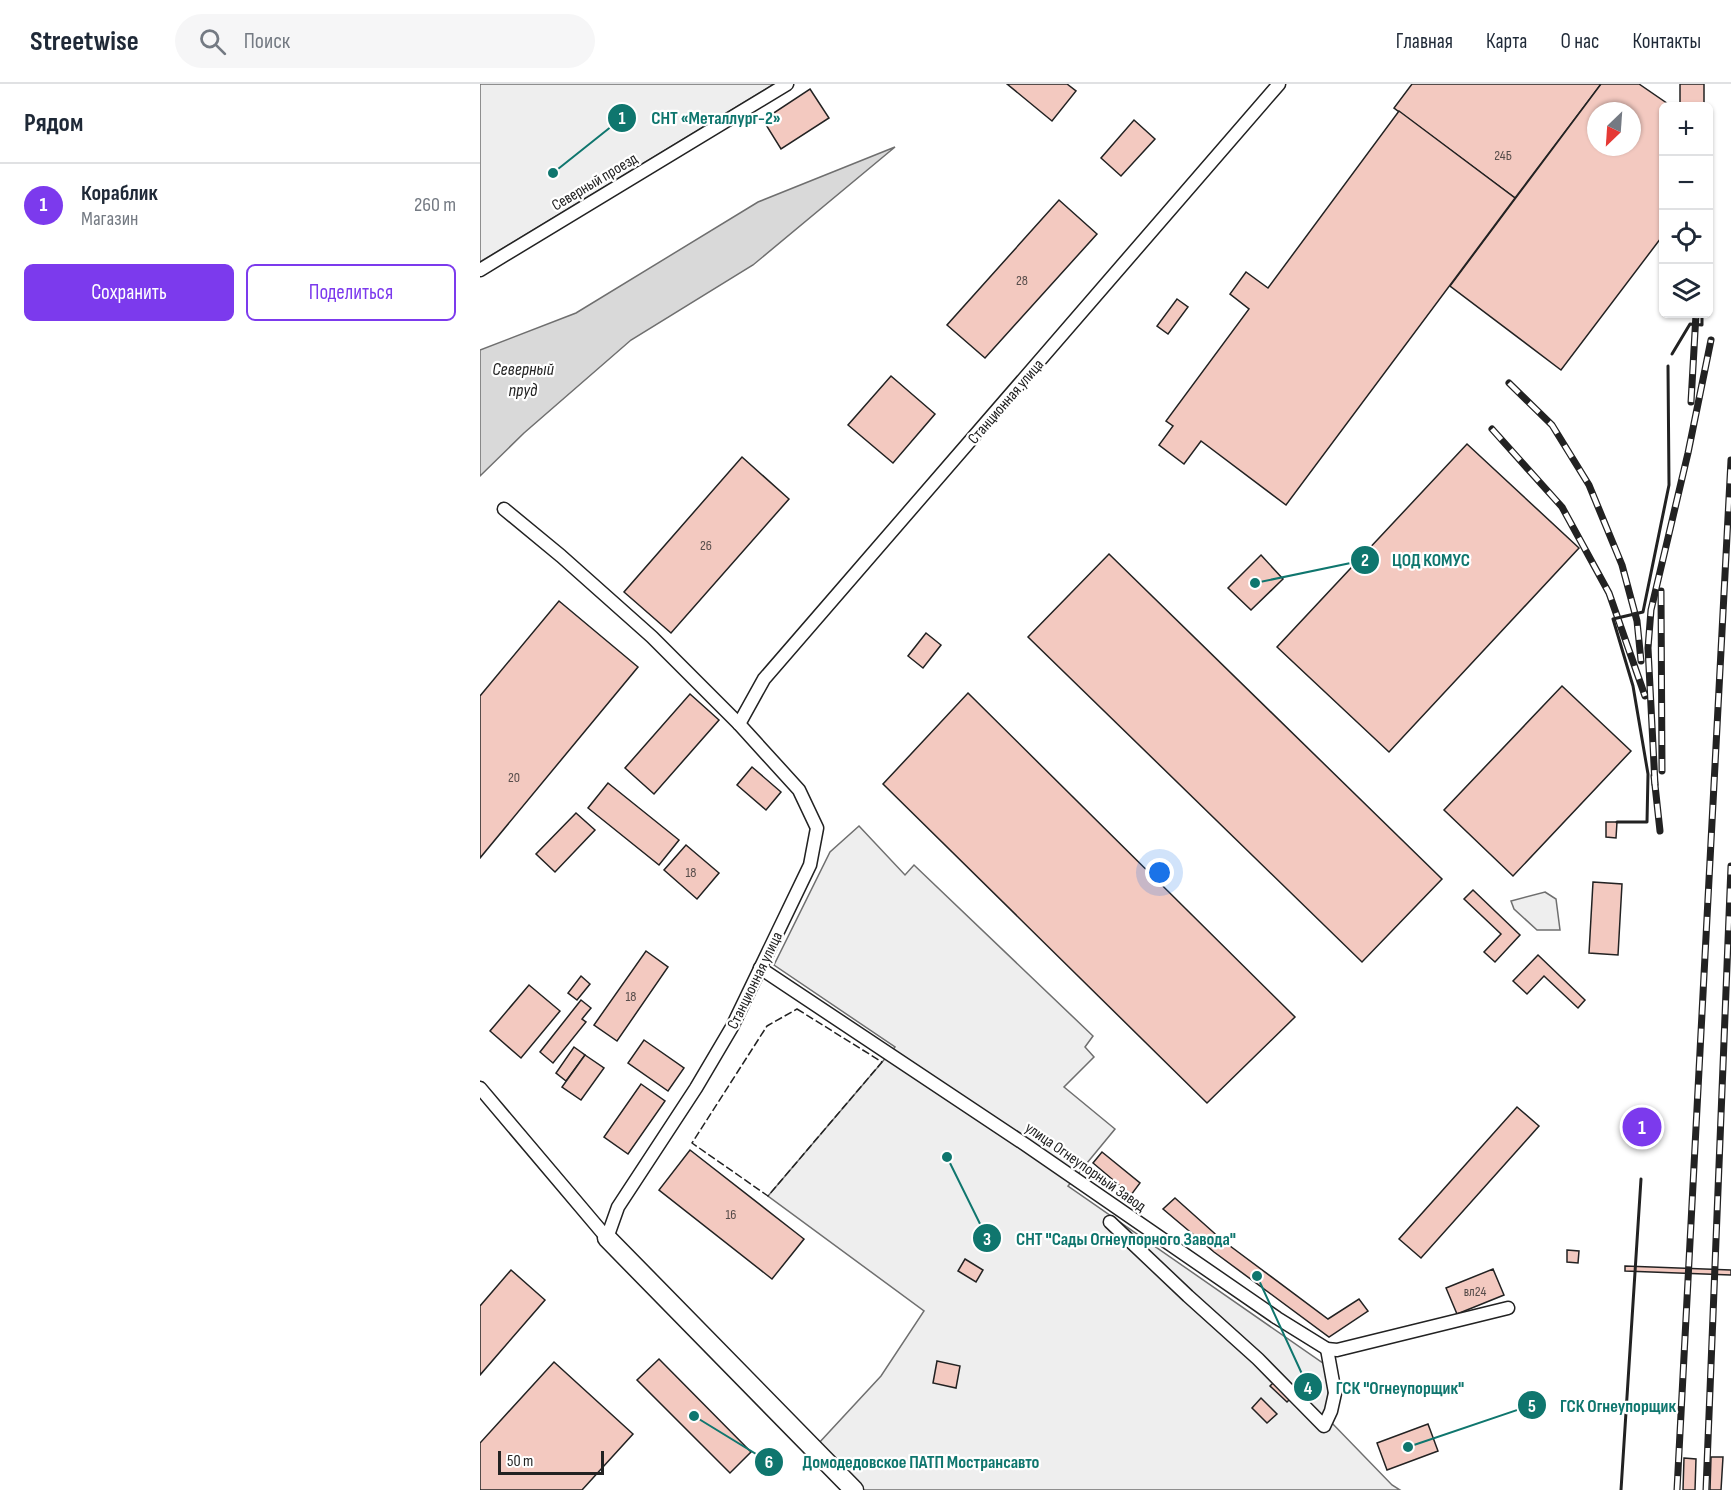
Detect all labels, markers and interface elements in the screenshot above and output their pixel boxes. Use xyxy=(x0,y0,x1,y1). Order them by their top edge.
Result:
search box xyxy=(175,14,595,68)
text: Streetwise xyxy=(30,25,139,58)
icon: search xyxy=(196,25,229,58)
text: Поиск xyxy=(244,28,290,55)
text: Главная xyxy=(1396,29,1453,54)
text: Карта xyxy=(1486,29,1527,54)
text: О нас xyxy=(1560,29,1599,54)
text: Контакты xyxy=(1632,29,1701,54)
callout: СНТ «Металлург-2» xyxy=(607,100,795,136)
north arrow xyxy=(1587,102,1641,156)
map controls xyxy=(1659,102,1713,318)
button: + xyxy=(1659,102,1713,156)
text: Рядом xyxy=(24,108,83,139)
text: 1 xyxy=(618,108,626,129)
text: СНТ «Металлург-2» xyxy=(651,108,781,129)
house number: 24Б xyxy=(1494,147,1512,164)
street label: Северный проезд xyxy=(549,149,641,215)
button: − xyxy=(1659,156,1713,210)
text: Кораблик xyxy=(81,180,158,207)
text: 1 xyxy=(40,193,47,217)
text: 260 m xyxy=(414,193,456,217)
text: Магазин xyxy=(81,207,138,231)
button: locate xyxy=(1659,210,1713,264)
button: Сохранить xyxy=(24,264,234,321)
button: Поделиться xyxy=(246,264,456,321)
button: layers xyxy=(1659,264,1713,318)
house number: 28 xyxy=(1016,272,1028,289)
street label: Станционная улица xyxy=(964,356,1048,448)
water label: Северный пруд xyxy=(492,359,554,401)
house number: 26 xyxy=(700,537,712,554)
callout: ЦОД КОМУС xyxy=(1350,542,1482,578)
text: 2 xyxy=(1361,550,1369,571)
text: ЦОД КОМУС xyxy=(1392,550,1470,571)
house number: 20 xyxy=(508,769,520,786)
your location xyxy=(1145,858,1174,887)
house number: 18 xyxy=(685,864,697,881)
street label: Станционная улица xyxy=(724,929,787,1033)
house number: 18 xyxy=(625,988,637,1005)
pin: 1 xyxy=(1622,1104,1662,1150)
street label: улица Огнеупорный Завод xyxy=(1021,1118,1149,1216)
house number: 16 xyxy=(725,1206,737,1223)
callout: СНТ "Сады Огнеупорного Завода" xyxy=(972,1220,1249,1256)
text: 3 xyxy=(983,1229,991,1250)
text: СНТ "Сады Огнеупорного Завода" xyxy=(1016,1229,1236,1250)
house number: вл24 xyxy=(1464,1283,1486,1300)
callout: ГСК "Огнеупорщик" xyxy=(1293,1369,1477,1405)
text: 4 xyxy=(1304,1378,1313,1399)
text: ГСК "Огнеупорщик" xyxy=(1336,1378,1464,1399)
callout: ГСК Огнеупорщик xyxy=(1517,1387,1689,1423)
text: 5 xyxy=(1528,1396,1536,1417)
text: ГСК Огнеупорщик xyxy=(1560,1396,1676,1417)
callout: Домодедовское ПАТП Мострансавто xyxy=(754,1444,1057,1480)
scale bar xyxy=(498,1448,604,1476)
text: 50 m xyxy=(507,1452,533,1471)
text: 6 xyxy=(765,1452,773,1473)
text: Домодедовское ПАТП Мострансавто xyxy=(803,1452,1040,1473)

